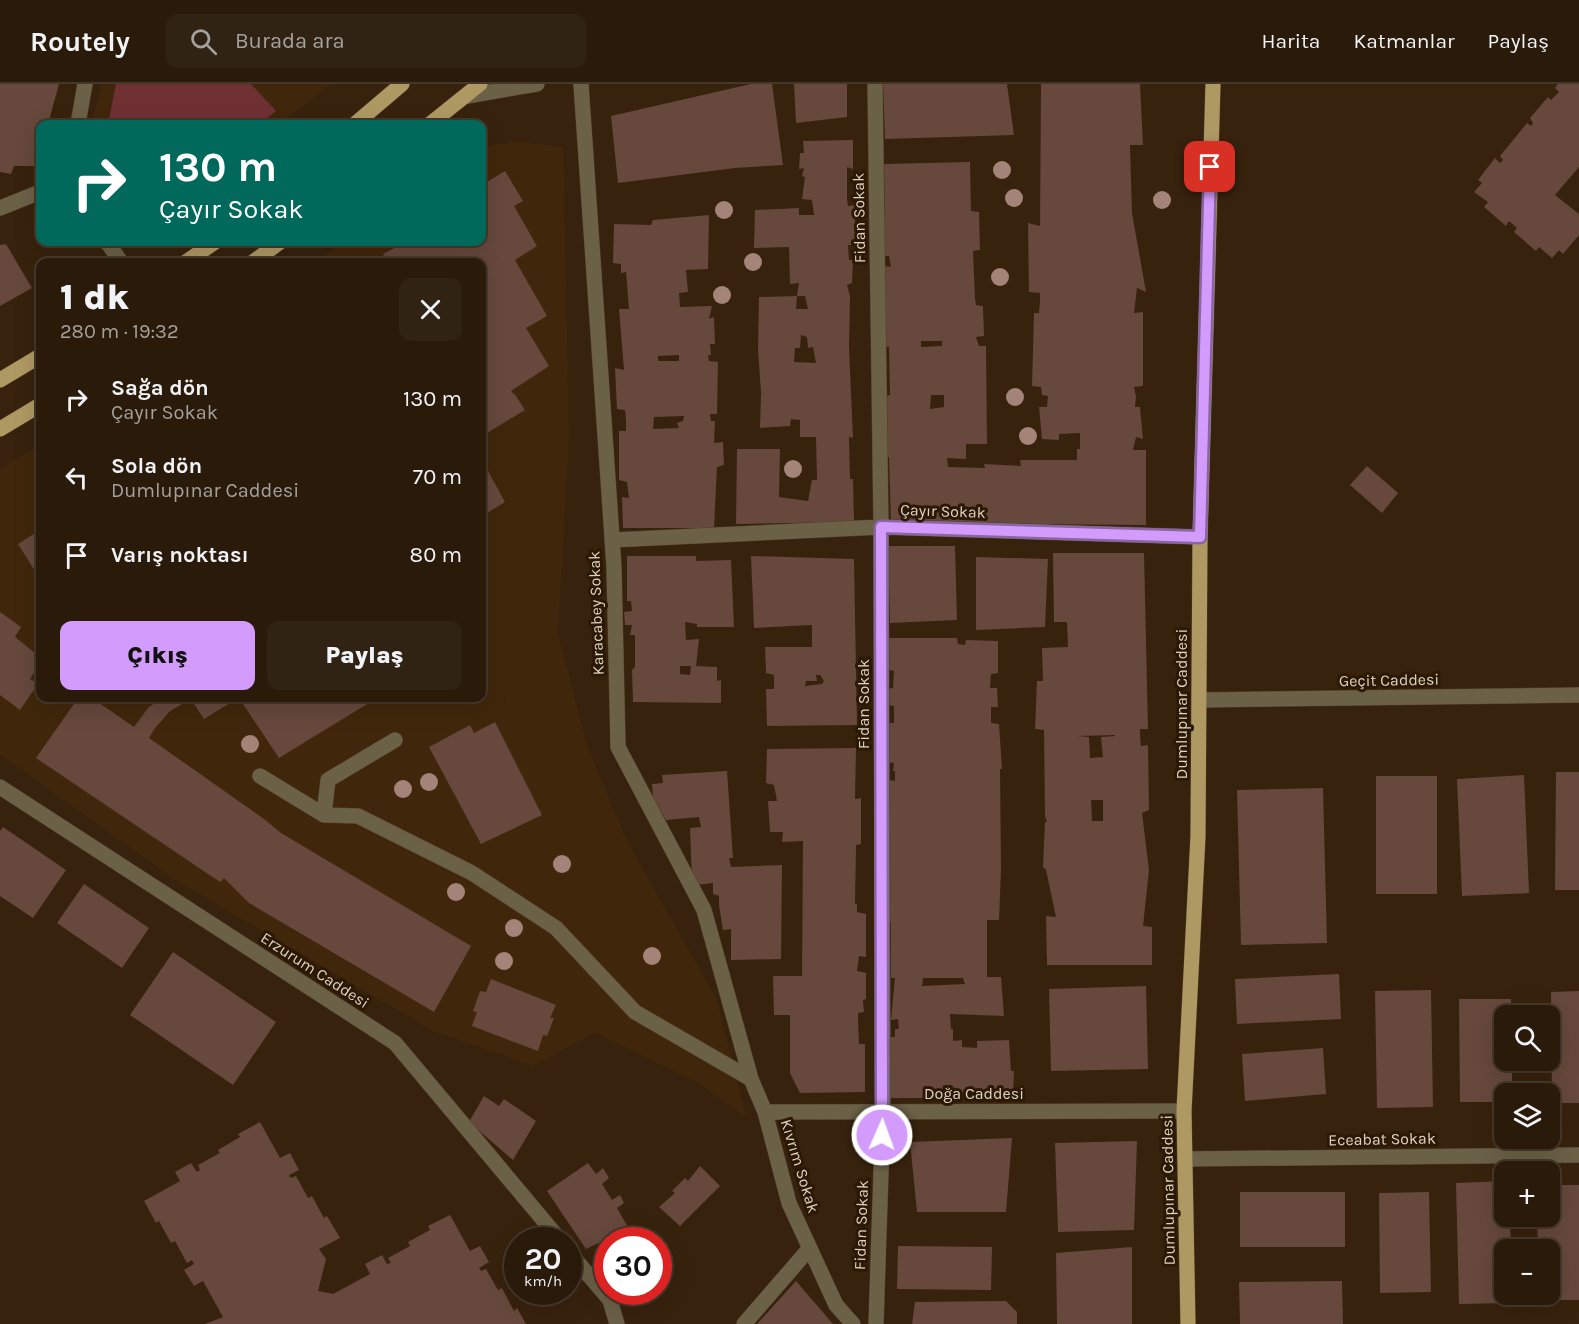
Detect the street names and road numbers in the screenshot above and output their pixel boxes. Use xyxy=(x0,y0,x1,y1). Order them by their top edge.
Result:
street label: Fidan Sokak xyxy=(849,173,869,263)
street label: Çayır Sokak xyxy=(900,500,986,522)
street label: Karacabey Sokak xyxy=(584,551,608,675)
street label: Dumlupınar Caddesi xyxy=(1172,629,1191,779)
street label: Fidan Sokak xyxy=(854,659,873,749)
street label: Geçit Caddesi xyxy=(1339,670,1439,690)
street label: Erzurum Caddesi xyxy=(257,928,373,1012)
street label: Doğa Caddesi xyxy=(924,1084,1024,1103)
street label: Dumlupınar Caddesi xyxy=(1157,1115,1179,1265)
street label: Kıvrım Sokak xyxy=(777,1117,823,1215)
street label: Eceabat Sokak xyxy=(1328,1129,1436,1149)
street label: Fidan Sokak xyxy=(850,1180,872,1270)

